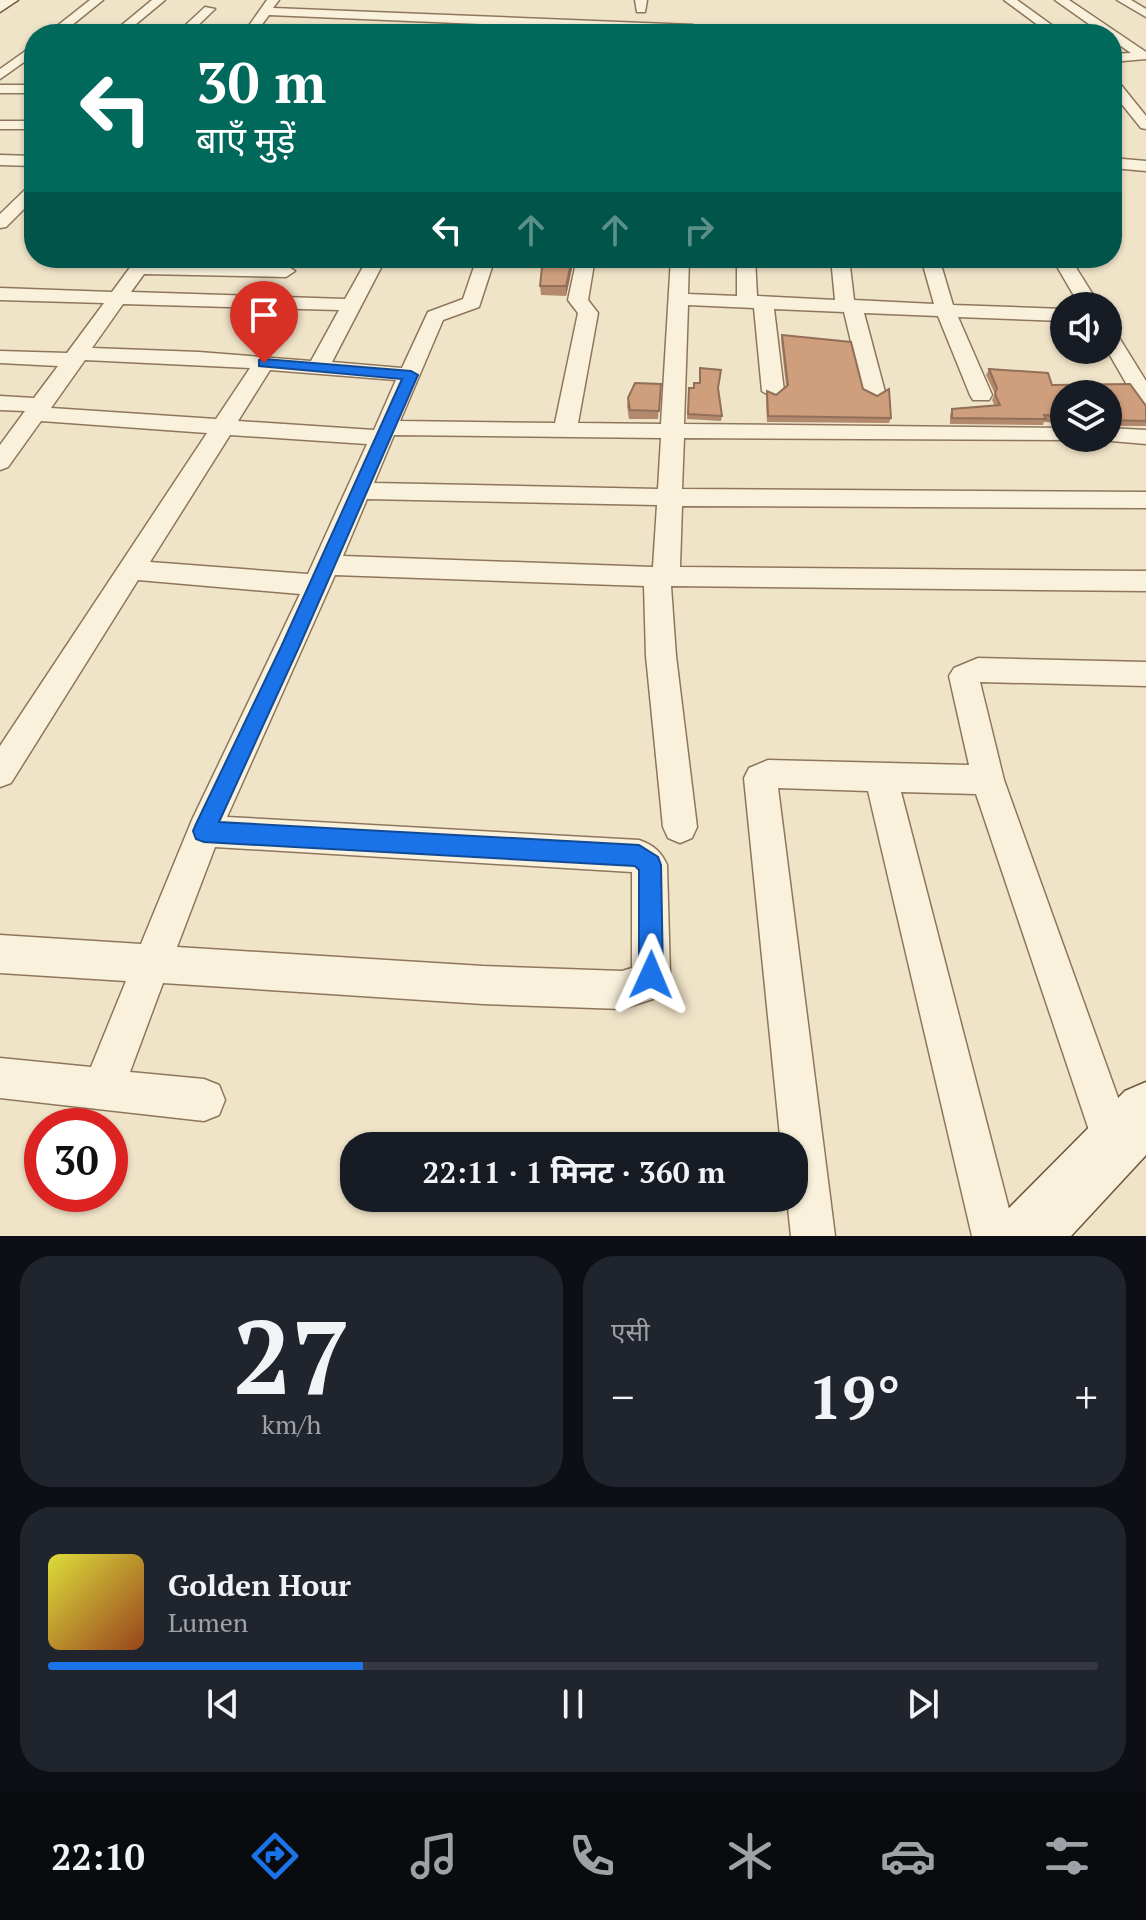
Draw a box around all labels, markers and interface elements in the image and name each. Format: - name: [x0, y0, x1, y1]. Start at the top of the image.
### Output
- text: 30 m: [196, 45, 326, 119]
- icon: left: [64, 56, 168, 160]
- text: बाएँ मुड़ें: [196, 116, 295, 163]
- icon: left: [425, 208, 469, 252]
- icon: ahead: [509, 208, 553, 252]
- icon: ahead: [593, 208, 637, 252]
- icon: right: [677, 208, 721, 252]
- pin: [230, 281, 298, 363]
- map controls: [1050, 292, 1122, 452]
- button: sound: [1050, 292, 1122, 364]
- icon: arrive: [242, 293, 286, 337]
- button: layers: [1050, 380, 1122, 452]
- position arrow: [609, 933, 693, 1017]
- speed limit sign: 30: [24, 1108, 128, 1212]
- text: 22:11 · 1 मिनट · 360 m: [423, 1152, 725, 1192]
- text: 27: [233, 1286, 350, 1424]
- text: एसी: [611, 1314, 650, 1348]
- text: 19°: [808, 1357, 901, 1436]
- text: −: [611, 1367, 634, 1426]
- text: +: [1075, 1367, 1098, 1426]
- text: km/h: [261, 1407, 322, 1441]
- text: Golden Hour: [168, 1565, 351, 1605]
- text: Lumen: [168, 1605, 248, 1639]
- icon: previous: [201, 1682, 245, 1726]
- icon: pause: [551, 1682, 595, 1726]
- icon: next: [901, 1682, 945, 1726]
- icon: directions: [247, 1828, 303, 1884]
- icon: music: [406, 1828, 462, 1884]
- icon: phone: [564, 1828, 620, 1884]
- icon: climate: [722, 1828, 778, 1884]
- icon: car: [880, 1828, 936, 1884]
- icon: filters: [1039, 1828, 1095, 1884]
- text: 22:10: [51, 1833, 145, 1880]

